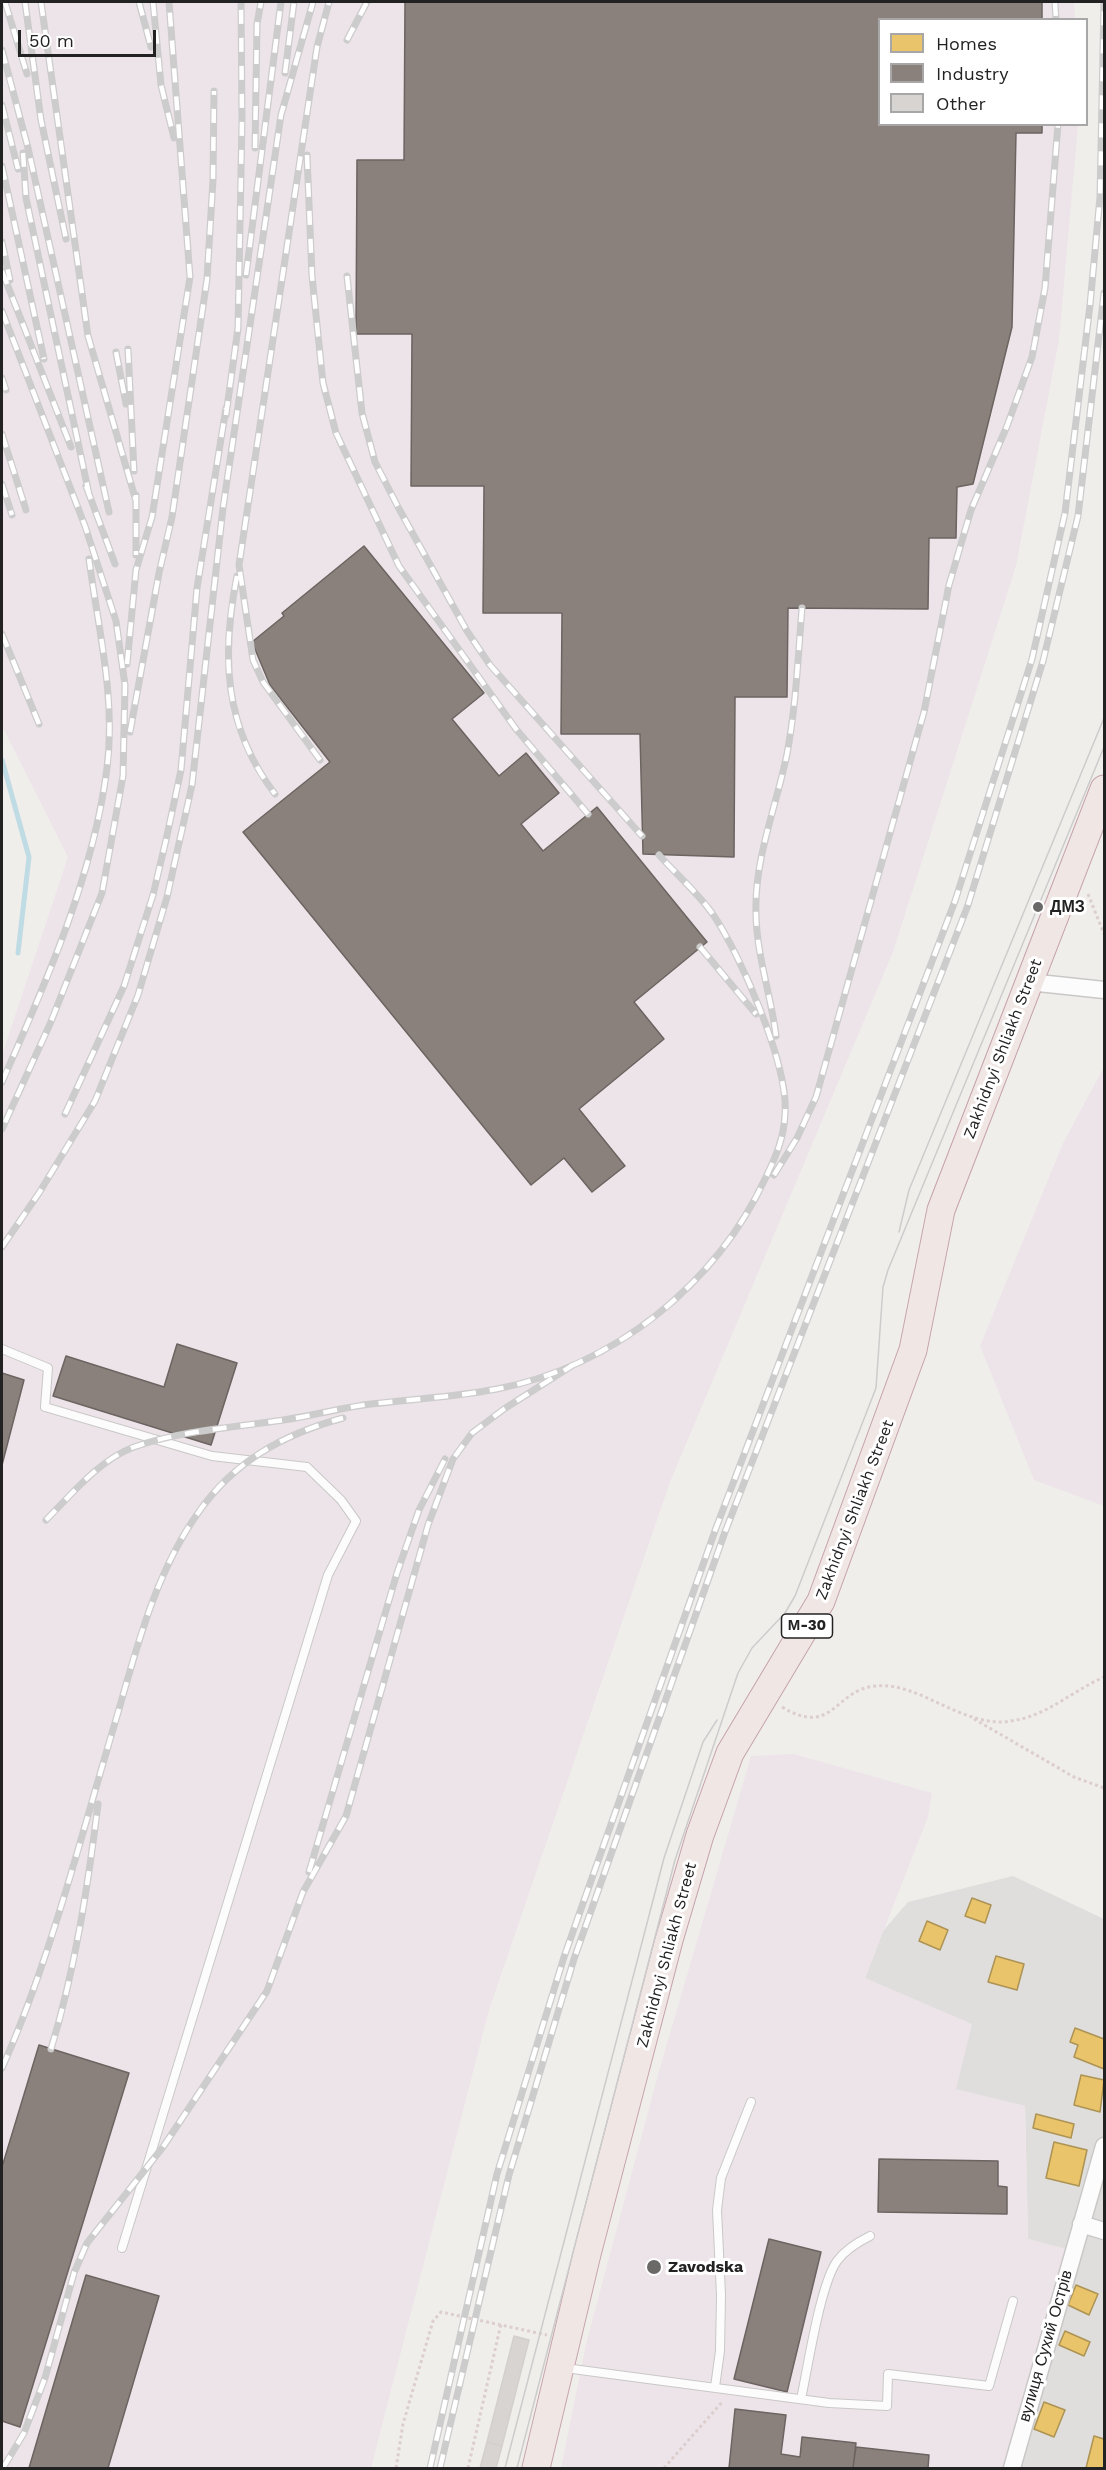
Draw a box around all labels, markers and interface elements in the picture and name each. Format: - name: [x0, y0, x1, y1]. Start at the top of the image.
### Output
- scale bar: [21, 18, 159, 56]
- legend: [878, 18, 1088, 126]
- text: 50 m: [29, 30, 74, 51]
- text: Homes: [936, 33, 997, 54]
- text: Industry: [936, 63, 1008, 84]
- text: Other: [936, 93, 986, 114]
- place label: ДМЗ: [1050, 897, 1085, 917]
- marker: ДМЗ: [1031, 900, 1045, 914]
- street label: Zakhidnyi Shliakh Street: [960, 956, 1046, 1142]
- street label: Zakhidnyi Shliakh Street: [812, 1417, 898, 1603]
- road number: М-30: [782, 1614, 832, 1638]
- street label: Zakhidnyi Shliakh Street: [633, 1860, 701, 2050]
- place label: Zavodska: [668, 2257, 743, 2277]
- marker: Zavodska: [645, 2258, 663, 2276]
- street label: вулиця Сухий Острів: [1015, 2268, 1077, 2424]

